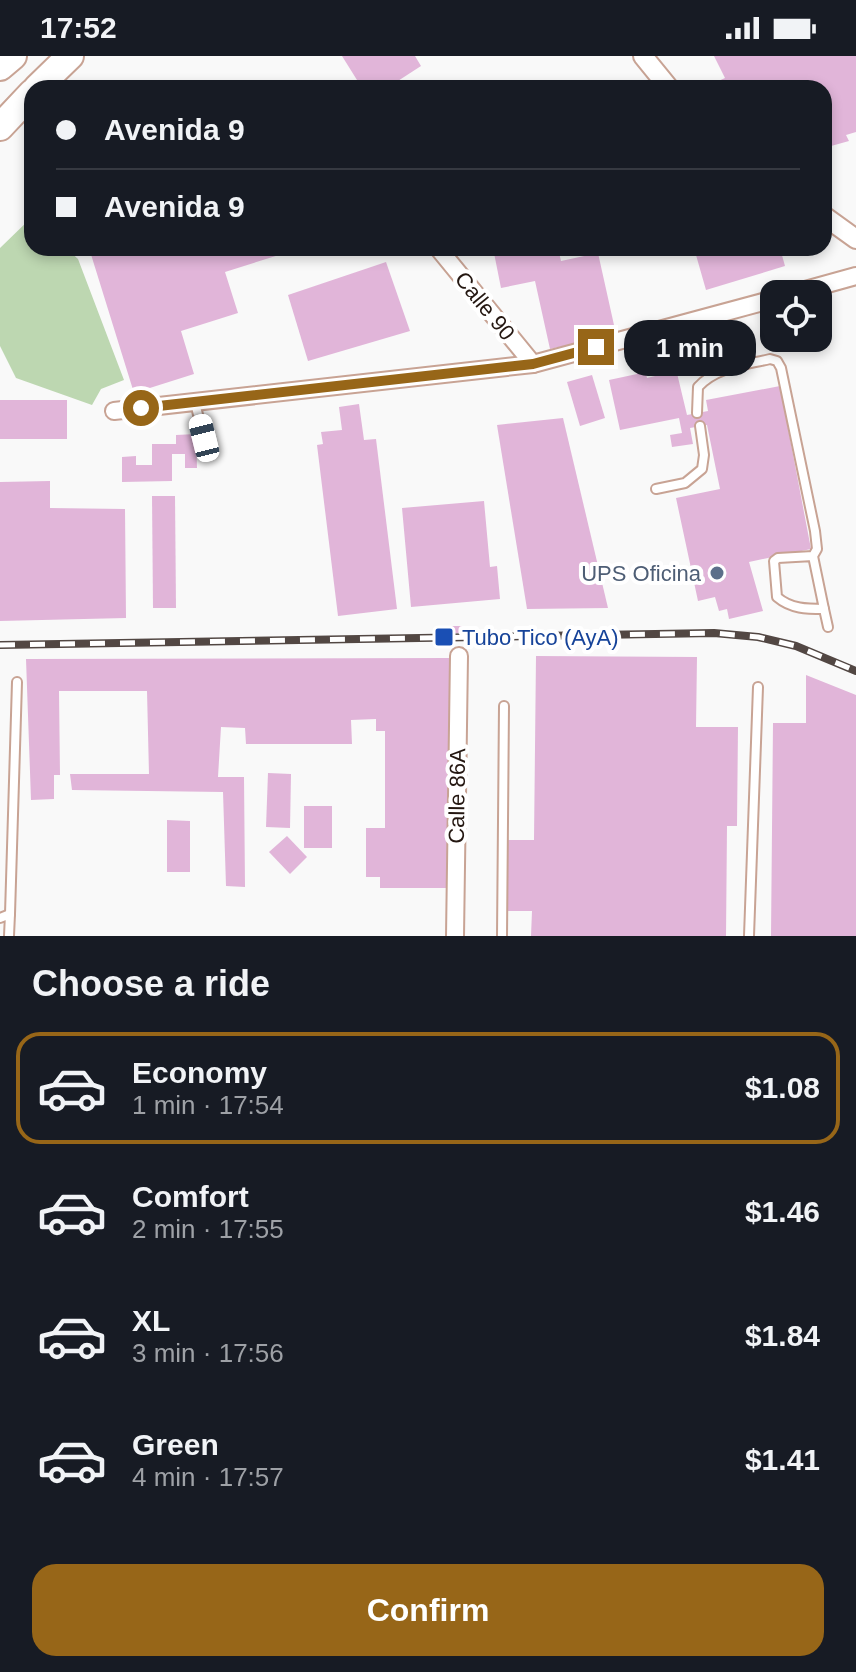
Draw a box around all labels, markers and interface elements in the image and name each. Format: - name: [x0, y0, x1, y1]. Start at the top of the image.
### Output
- text: 17:52: [40, 11, 117, 44]
- text: Avenida 9: [104, 113, 245, 146]
- text: Avenida 9: [104, 190, 245, 223]
- street label: Calle 90: [450, 267, 520, 345]
- map controls: [760, 280, 832, 352]
- button: locate: [760, 280, 832, 352]
- callout: 1 min: [624, 319, 756, 375]
- route end: [578, 329, 614, 365]
- text: 1 min: [656, 333, 724, 363]
- route start: [123, 390, 159, 426]
- car: [187, 412, 221, 464]
- place label: UPS Oficina: [581, 561, 702, 586]
- marker: UPS Oficina: [708, 564, 726, 582]
- place label: Tubo Tico (AyA): [462, 625, 619, 650]
- marker: Tubo Tico (AyA): [433, 626, 455, 648]
- street label: Calle 86A: [444, 748, 470, 844]
- text: Choose a ride: [32, 963, 270, 1004]
- icon: car: [36, 1052, 108, 1124]
- text: Economy: [132, 1056, 267, 1089]
- text: $1.08: [745, 1071, 820, 1104]
- text: 1 min · 17:54: [132, 1090, 284, 1120]
- icon: car: [36, 1176, 108, 1248]
- text: Comfort: [132, 1180, 249, 1213]
- text: $1.46: [745, 1195, 820, 1228]
- text: 2 min · 17:55: [132, 1214, 284, 1244]
- icon: car: [36, 1300, 108, 1372]
- text: XL: [132, 1304, 170, 1337]
- text: $1.84: [745, 1319, 820, 1352]
- text: 3 min · 17:56: [132, 1338, 284, 1368]
- icon: car: [36, 1424, 108, 1496]
- text: Green: [132, 1428, 219, 1461]
- text: $1.41: [745, 1443, 820, 1476]
- text: 4 min · 17:57: [132, 1462, 284, 1492]
- button: Confirm: [32, 1564, 824, 1656]

